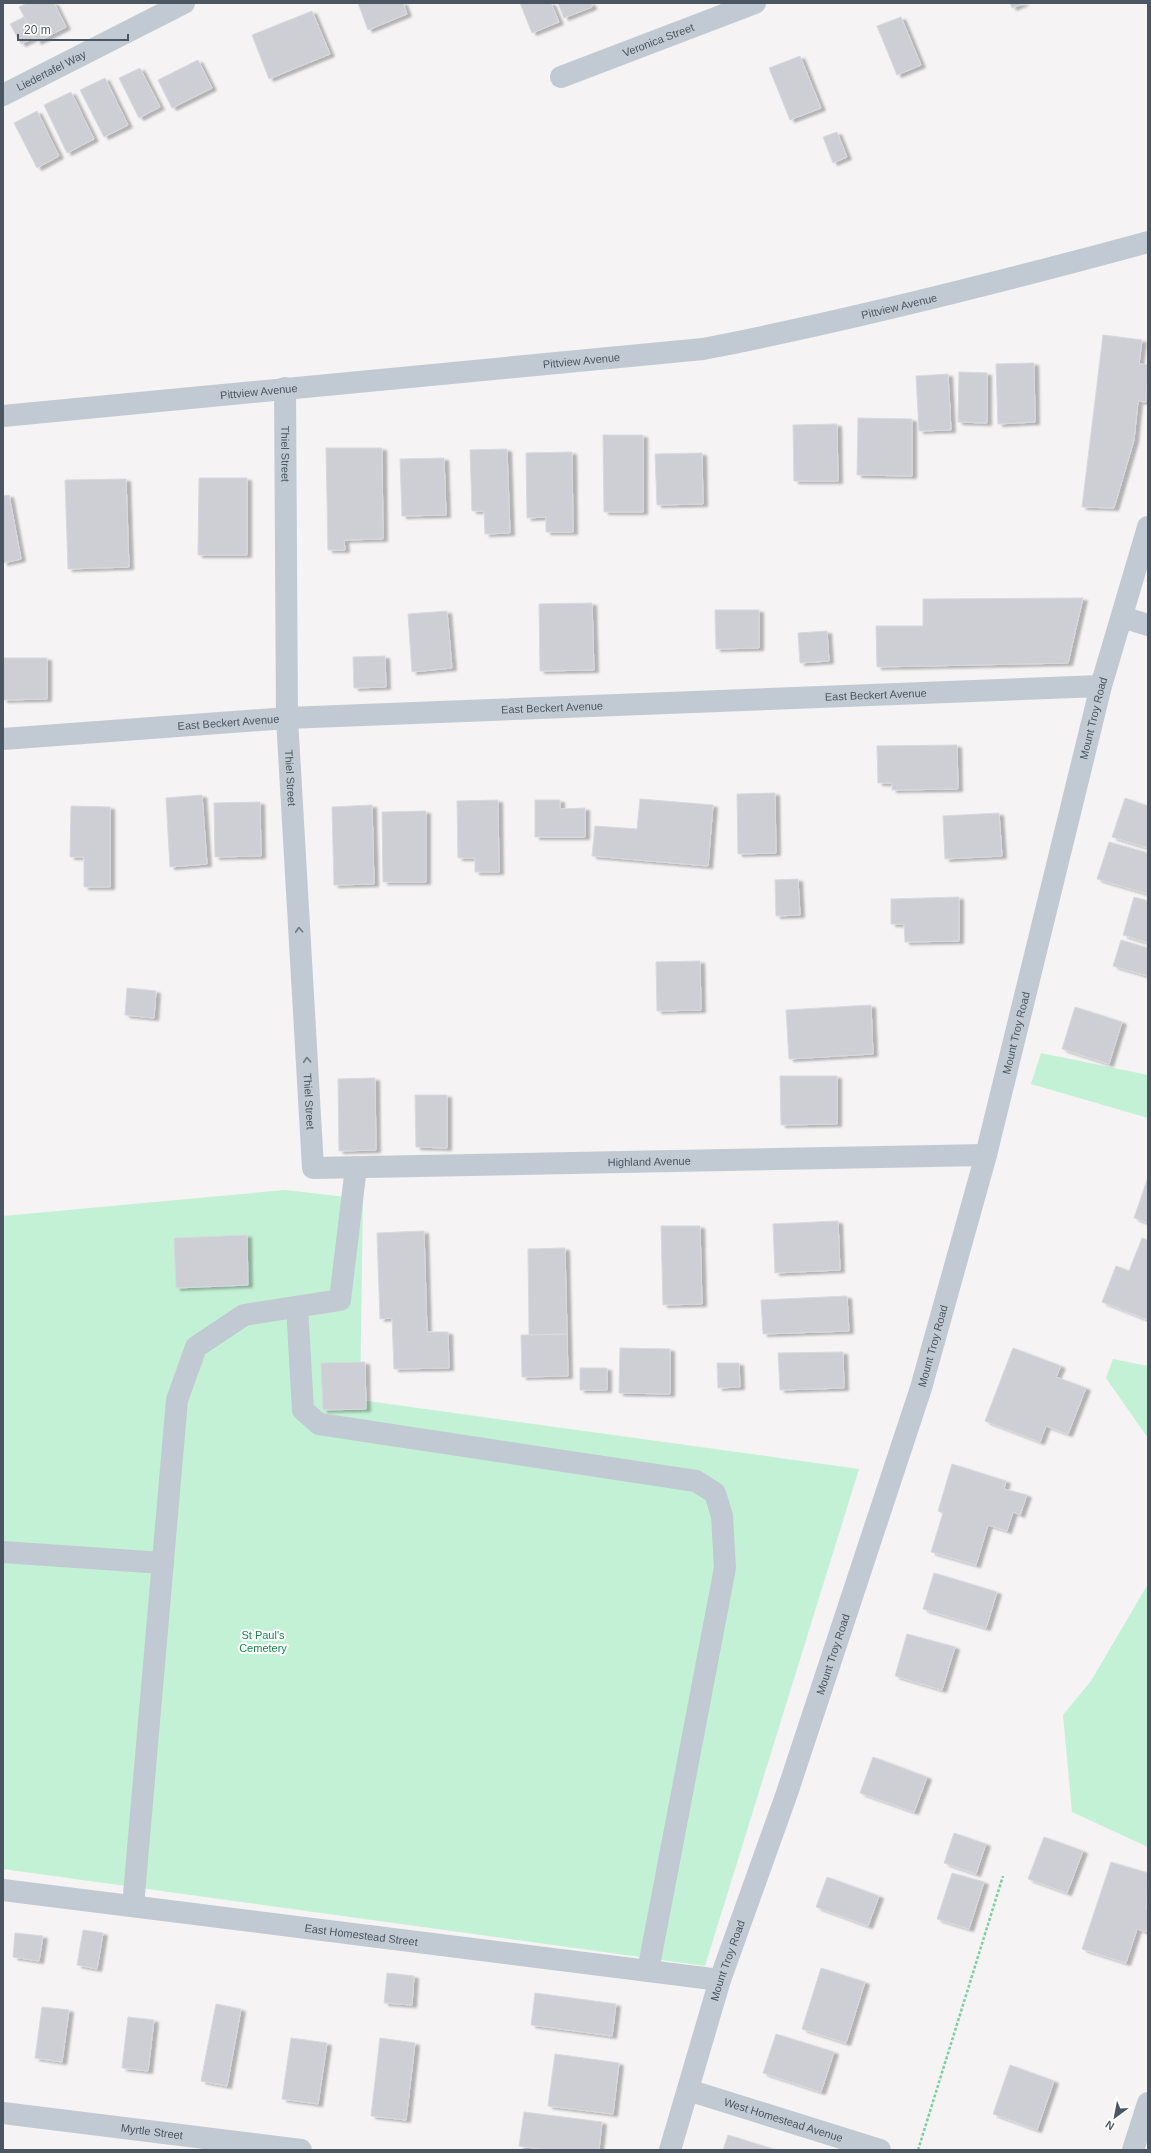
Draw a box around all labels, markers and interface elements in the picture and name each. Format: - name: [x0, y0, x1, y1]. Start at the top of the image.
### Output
- scale bar: [18, 16, 128, 42]
- street label: Veronica Street: [621, 21, 695, 59]
- text: 20 m: [24, 23, 51, 37]
- street label: Liedertafel Way: [14, 48, 88, 93]
- street label: Pittview Avenue: [860, 291, 938, 321]
- street label: Pittview Avenue: [542, 351, 621, 370]
- street label: Pittview Avenue: [220, 382, 298, 401]
- street label: Thiel Street: [279, 426, 292, 482]
- street label: Mount Troy Road: [1077, 676, 1109, 761]
- street label: East Beckert Avenue: [825, 687, 927, 703]
- street label: East Beckert Avenue: [501, 700, 603, 716]
- street label: East Beckert Avenue: [177, 713, 280, 732]
- street label: Thiel Street: [283, 749, 298, 806]
- one-way arrow: [295, 927, 304, 933]
- street label: Mount Troy Road: [1000, 990, 1032, 1075]
- one-way arrow: [302, 1057, 311, 1063]
- street label: Thiel Street: [302, 1073, 317, 1130]
- street label: Highland Avenue: [608, 1155, 691, 1168]
- street label: Mount Troy Road: [916, 1304, 950, 1388]
- street label: Mount Troy Road: [814, 1612, 852, 1696]
- park label: St Paul's Cemetery: [239, 1629, 287, 1654]
- street label: Mount Troy Road: [708, 1919, 747, 2002]
- street label: East Homestead Street: [304, 1922, 418, 1948]
- street label: West Homestead Avenue: [723, 2096, 844, 2144]
- north arrow: [1095, 2097, 1135, 2137]
- text: N: [1103, 2118, 1116, 2133]
- street label: Myrtle Street: [120, 2122, 184, 2141]

